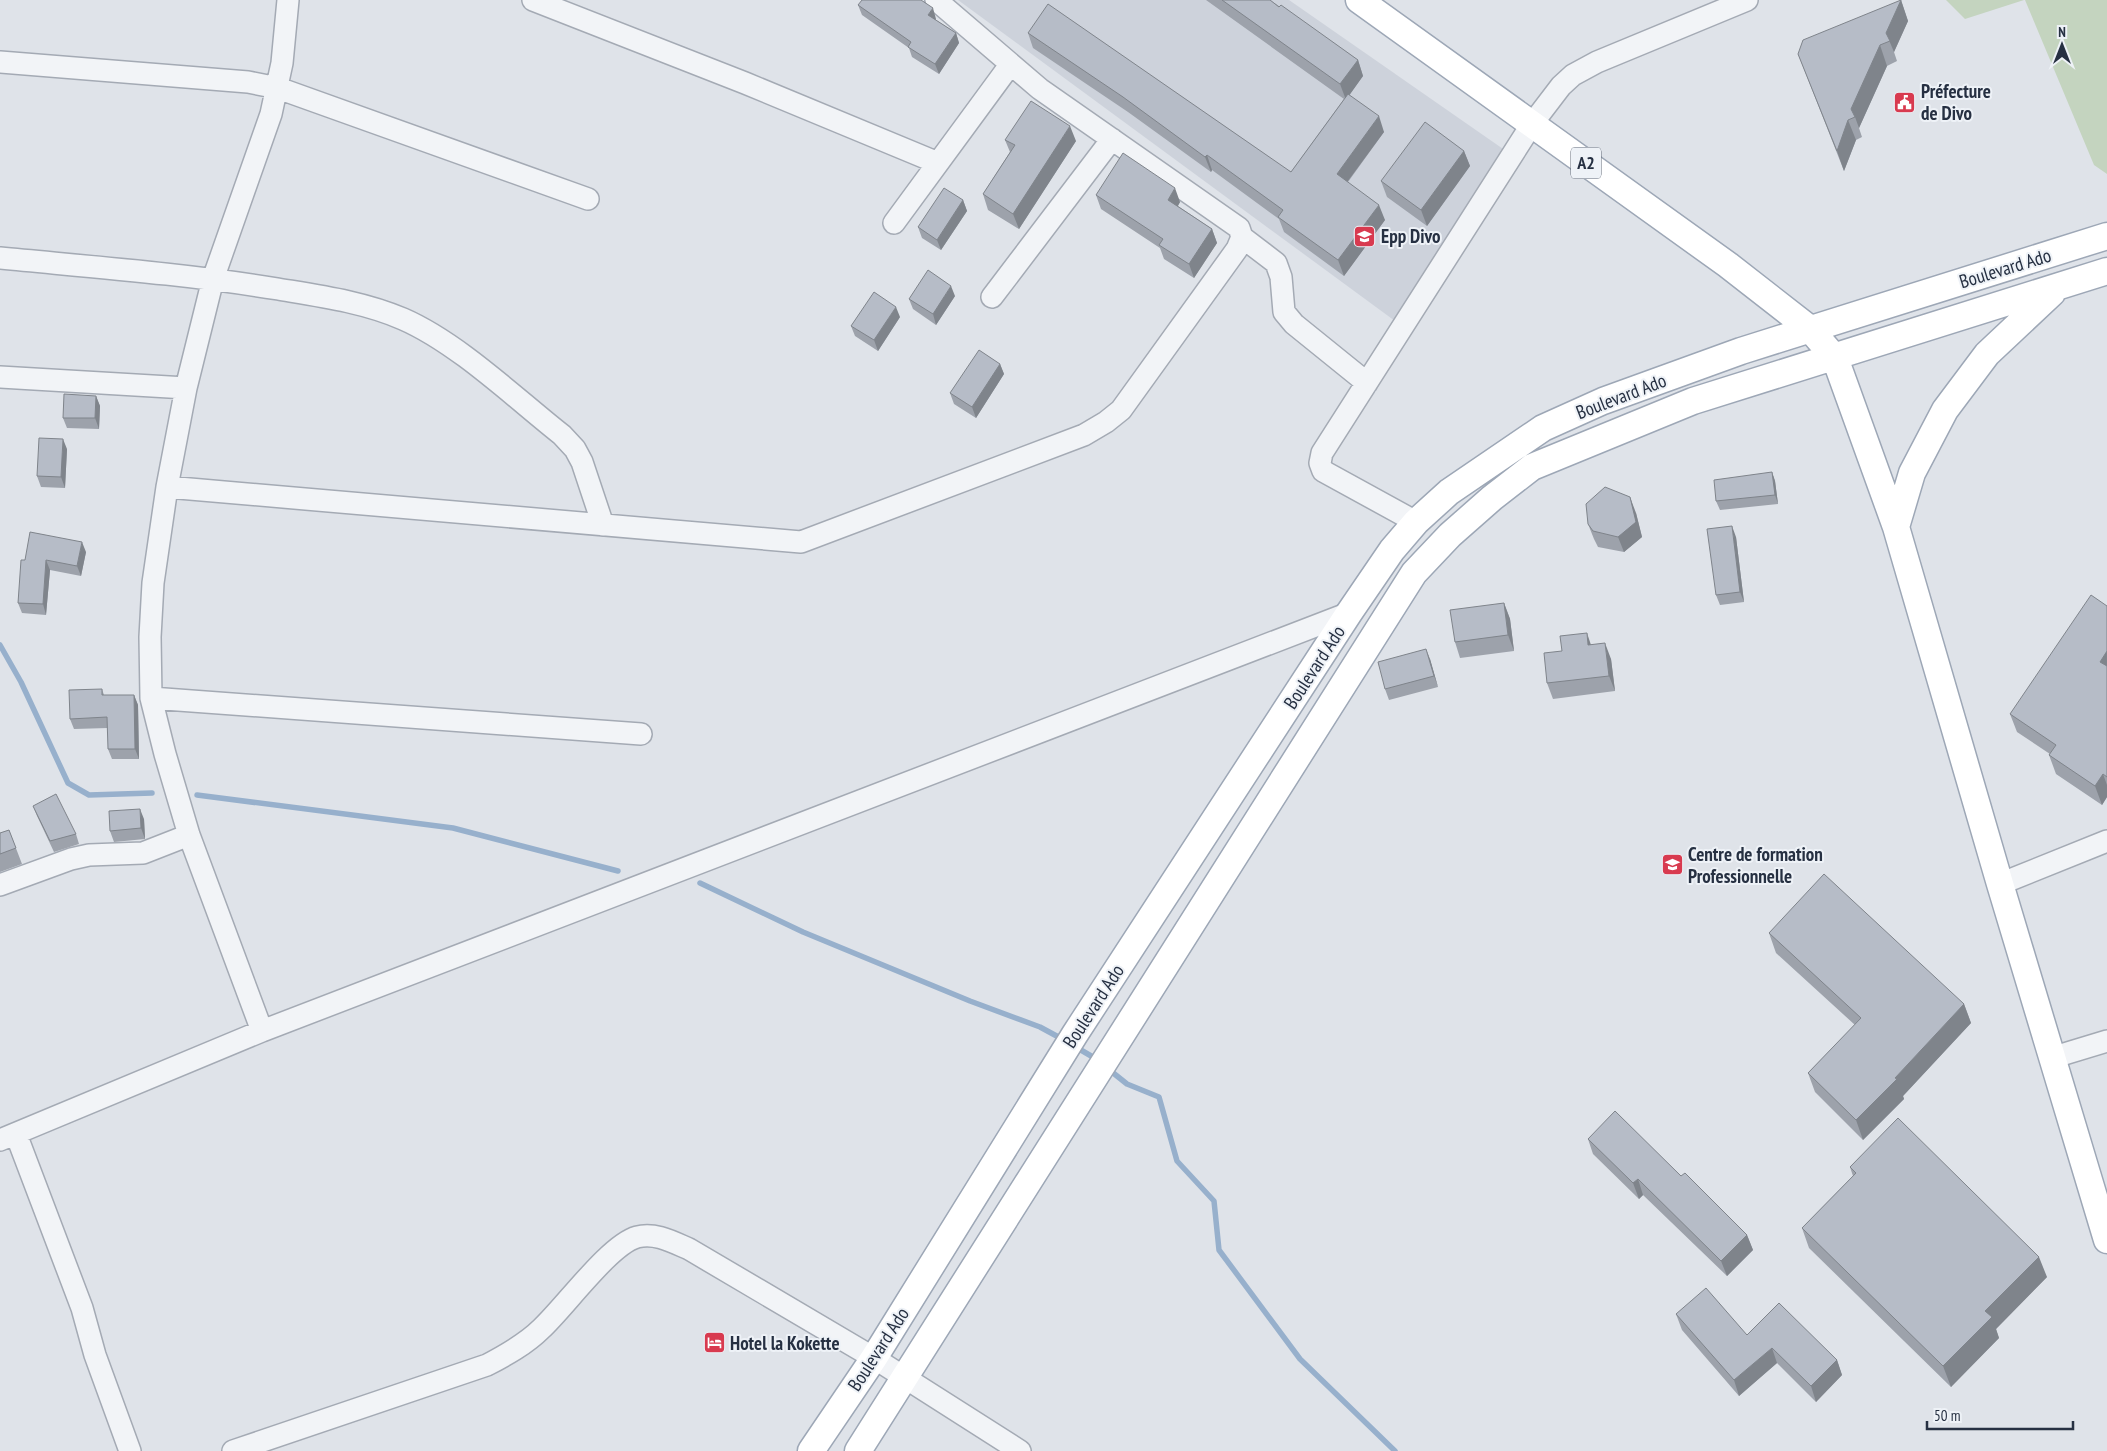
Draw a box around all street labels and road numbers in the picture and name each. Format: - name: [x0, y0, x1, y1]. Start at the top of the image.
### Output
- road number: A2: [1571, 148, 1601, 178]
- street label: Boulevard Ado: [1956, 243, 2054, 293]
- street label: Boulevard Ado: [1572, 368, 1670, 424]
- street label: Boulevard Ado: [1278, 621, 1350, 713]
- street label: Boulevard Ado: [1057, 960, 1129, 1052]
- street label: Boulevard Ado: [842, 1303, 914, 1395]

